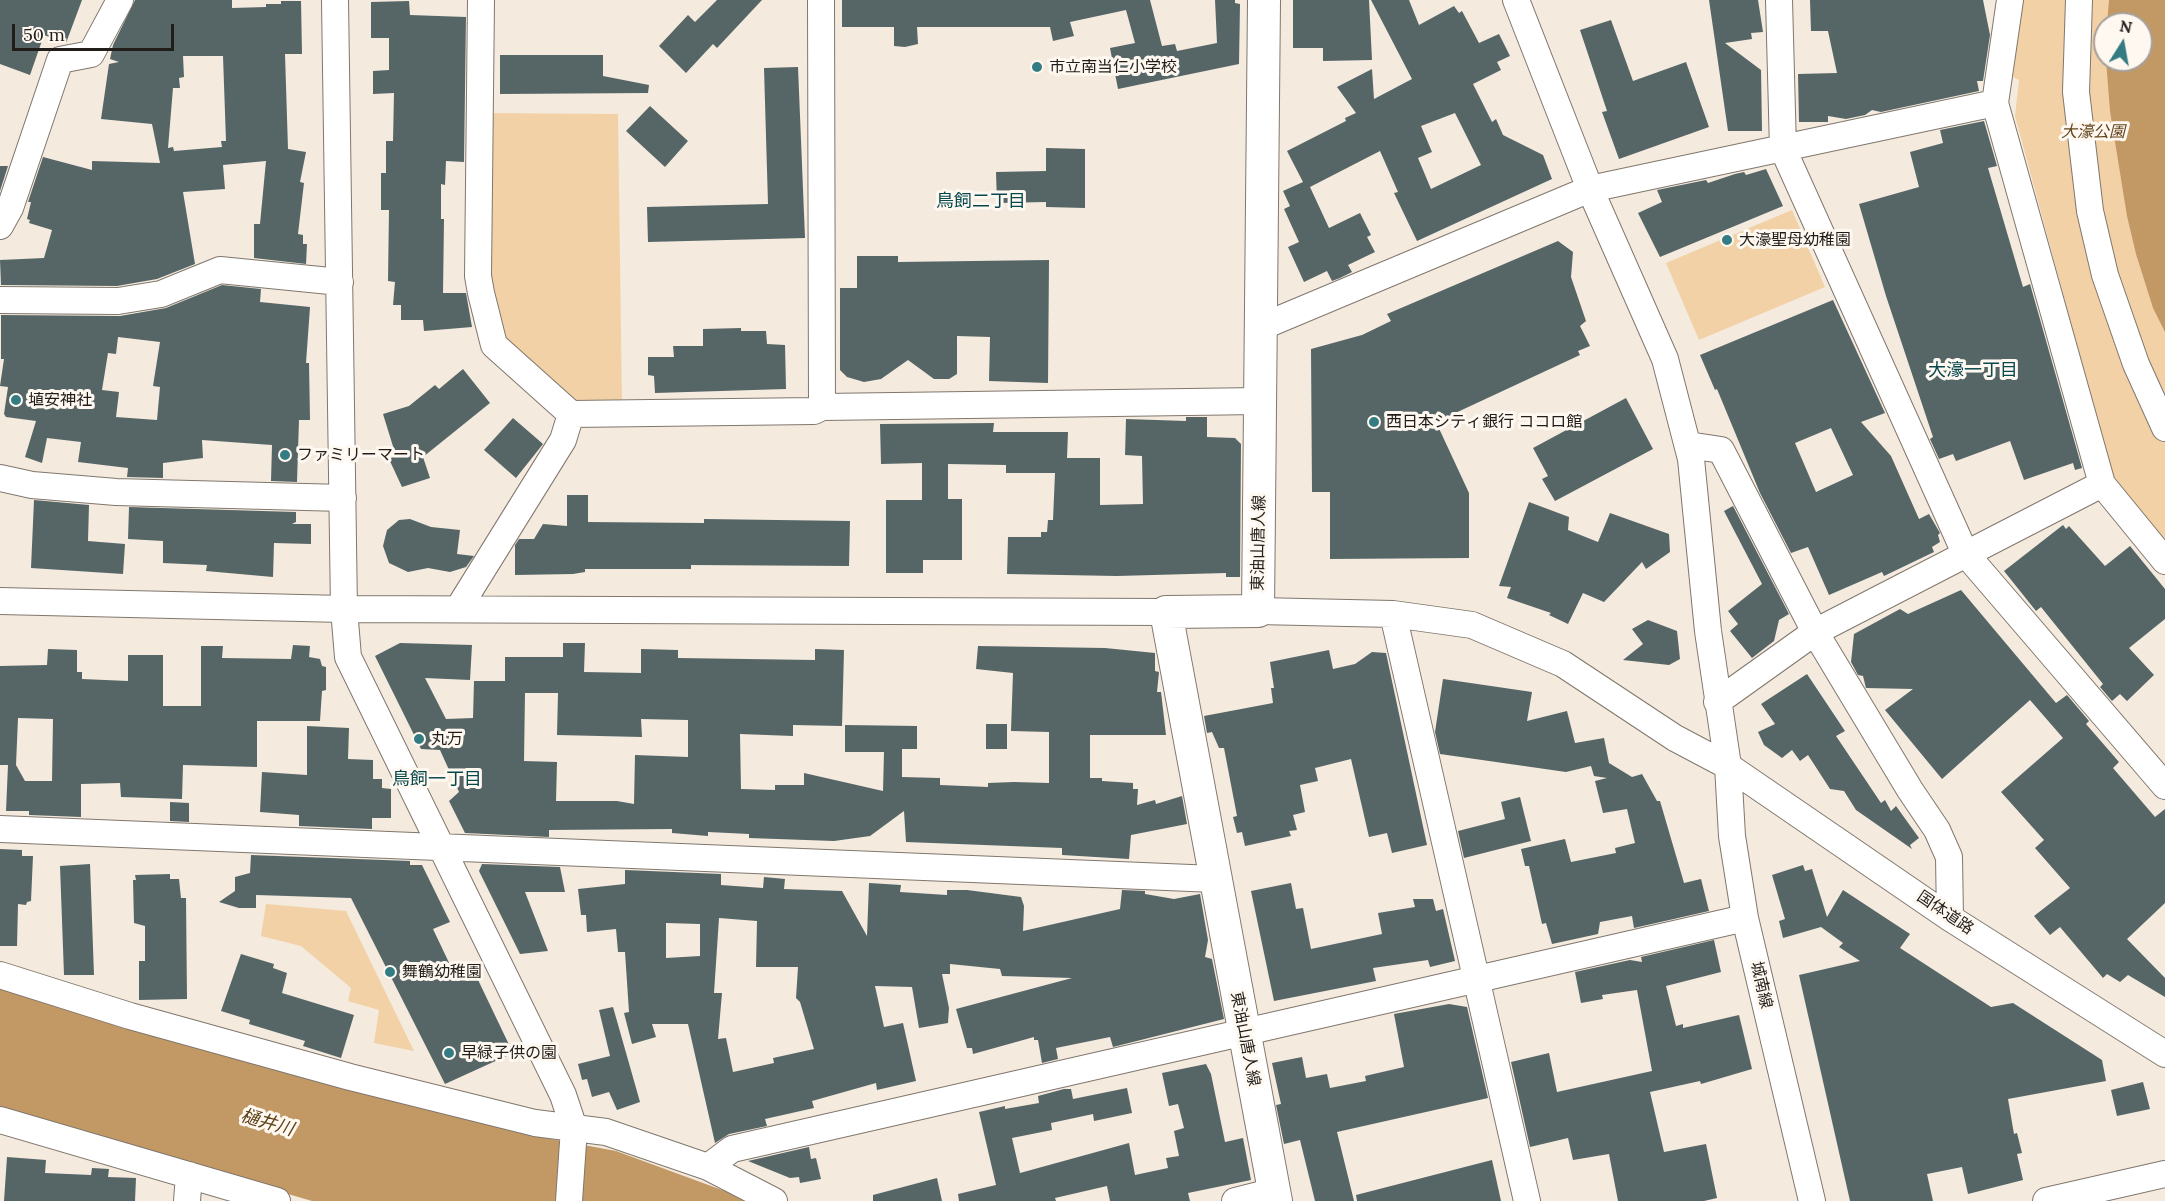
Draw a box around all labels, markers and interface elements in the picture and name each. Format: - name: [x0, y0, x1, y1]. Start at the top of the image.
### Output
- scale bar: [15, 12, 177, 50]
- north arrow: [2093, 12, 2153, 72]
- text: N: [2118, 15, 2134, 37]
- text: 50 m: [23, 23, 65, 46]
- place label: 市立南当仁小学校: [1049, 57, 1177, 77]
- marker: 市立南当仁小学校: [1030, 60, 1044, 74]
- park label: 大濠公園: [2061, 122, 2125, 142]
- district label: 鳥飼二丁目: [936, 191, 1026, 213]
- place label: 大濠聖母幼稚園: [1739, 230, 1851, 250]
- marker: 大濠聖母幼稚園: [1720, 233, 1734, 247]
- district label: 大濠一丁目: [1928, 360, 2018, 382]
- place label: 埴安神社: [28, 390, 92, 410]
- marker: 埴安神社: [9, 393, 23, 407]
- place label: 西日本シティ銀行 ココロ館: [1386, 412, 1582, 432]
- marker: 西日本シティ銀行 ココロ館: [1367, 415, 1381, 429]
- place label: ファミリーマート: [297, 445, 425, 465]
- marker: ファミリーマート: [278, 448, 292, 462]
- street label: 東油山唐人線: [1249, 495, 1269, 591]
- place label: 丸万: [431, 729, 463, 749]
- marker: 丸万: [412, 732, 426, 746]
- district label: 鳥飼一丁目: [392, 769, 482, 791]
- street label: 国体道路: [1913, 887, 1977, 939]
- street label: 城南線: [1746, 959, 1776, 1011]
- place label: 舞鶴幼稚園: [402, 962, 482, 982]
- marker: 舞鶴幼稚園: [383, 965, 397, 979]
- street label: 東油山唐人線: [1226, 990, 1264, 1088]
- place label: 早緑子供の園: [461, 1043, 557, 1063]
- marker: 早緑子供の園: [442, 1046, 456, 1060]
- water label: 樋井川: [238, 1105, 296, 1141]

